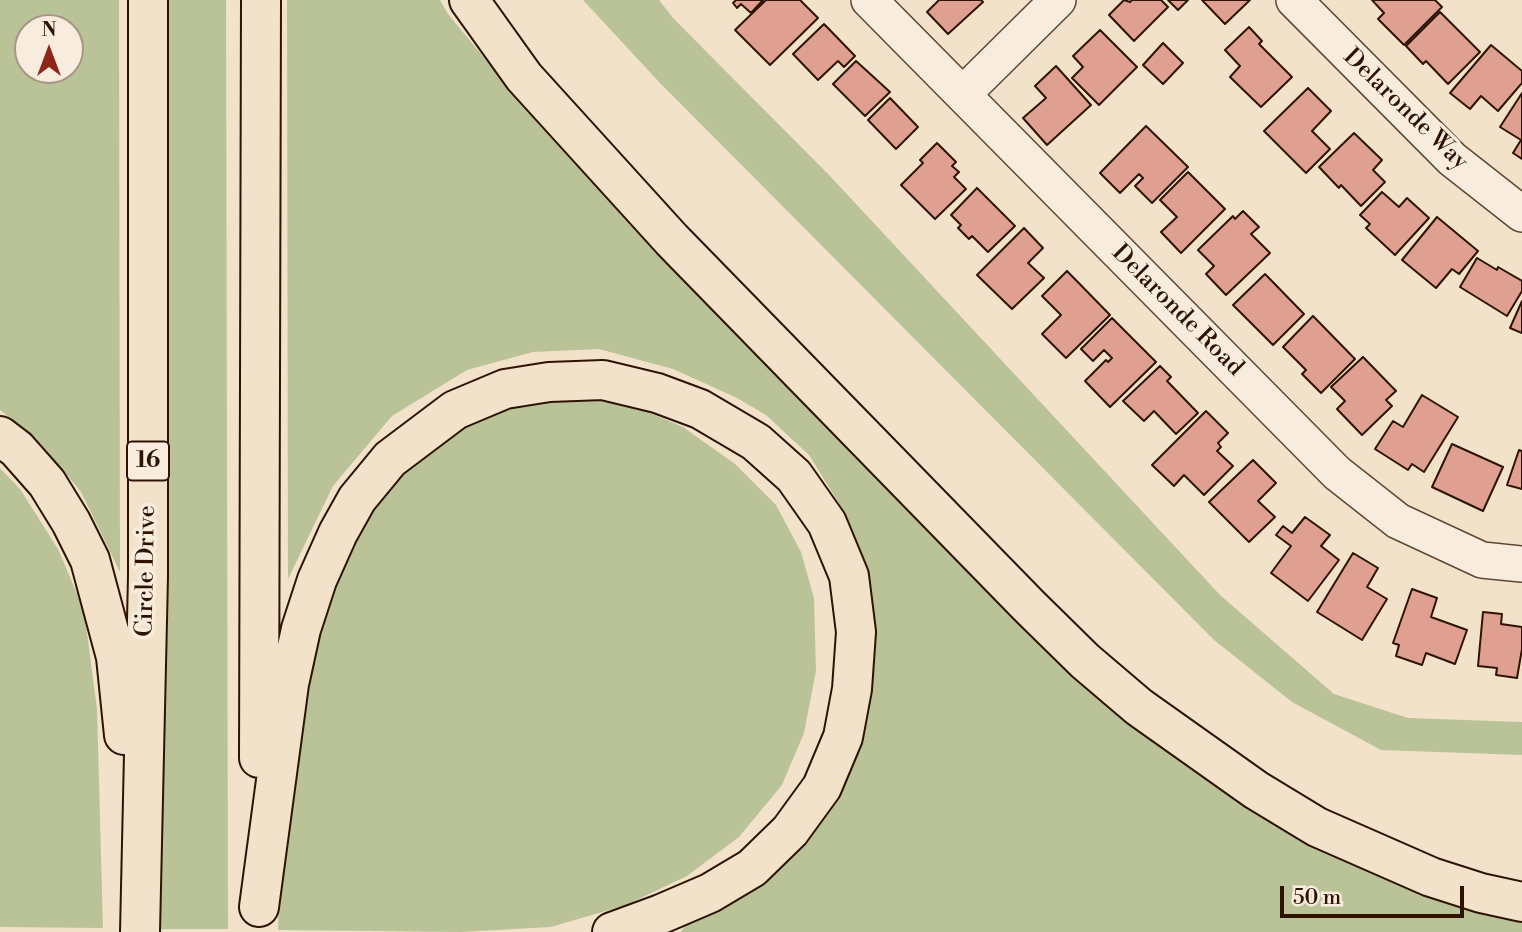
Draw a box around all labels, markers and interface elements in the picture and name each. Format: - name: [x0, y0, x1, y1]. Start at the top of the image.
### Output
- north arrow: [14, 14, 84, 84]
- text: N: [41, 18, 57, 42]
- street label: Delaronde Way: [1337, 43, 1473, 177]
- street label: Delaronde Road: [1105, 239, 1249, 383]
- road number: 16: [127, 442, 169, 481]
- street label: Circle Drive: [131, 505, 163, 637]
- scale bar: [1284, 872, 1468, 916]
- text: 50 m: [1293, 885, 1341, 911]

